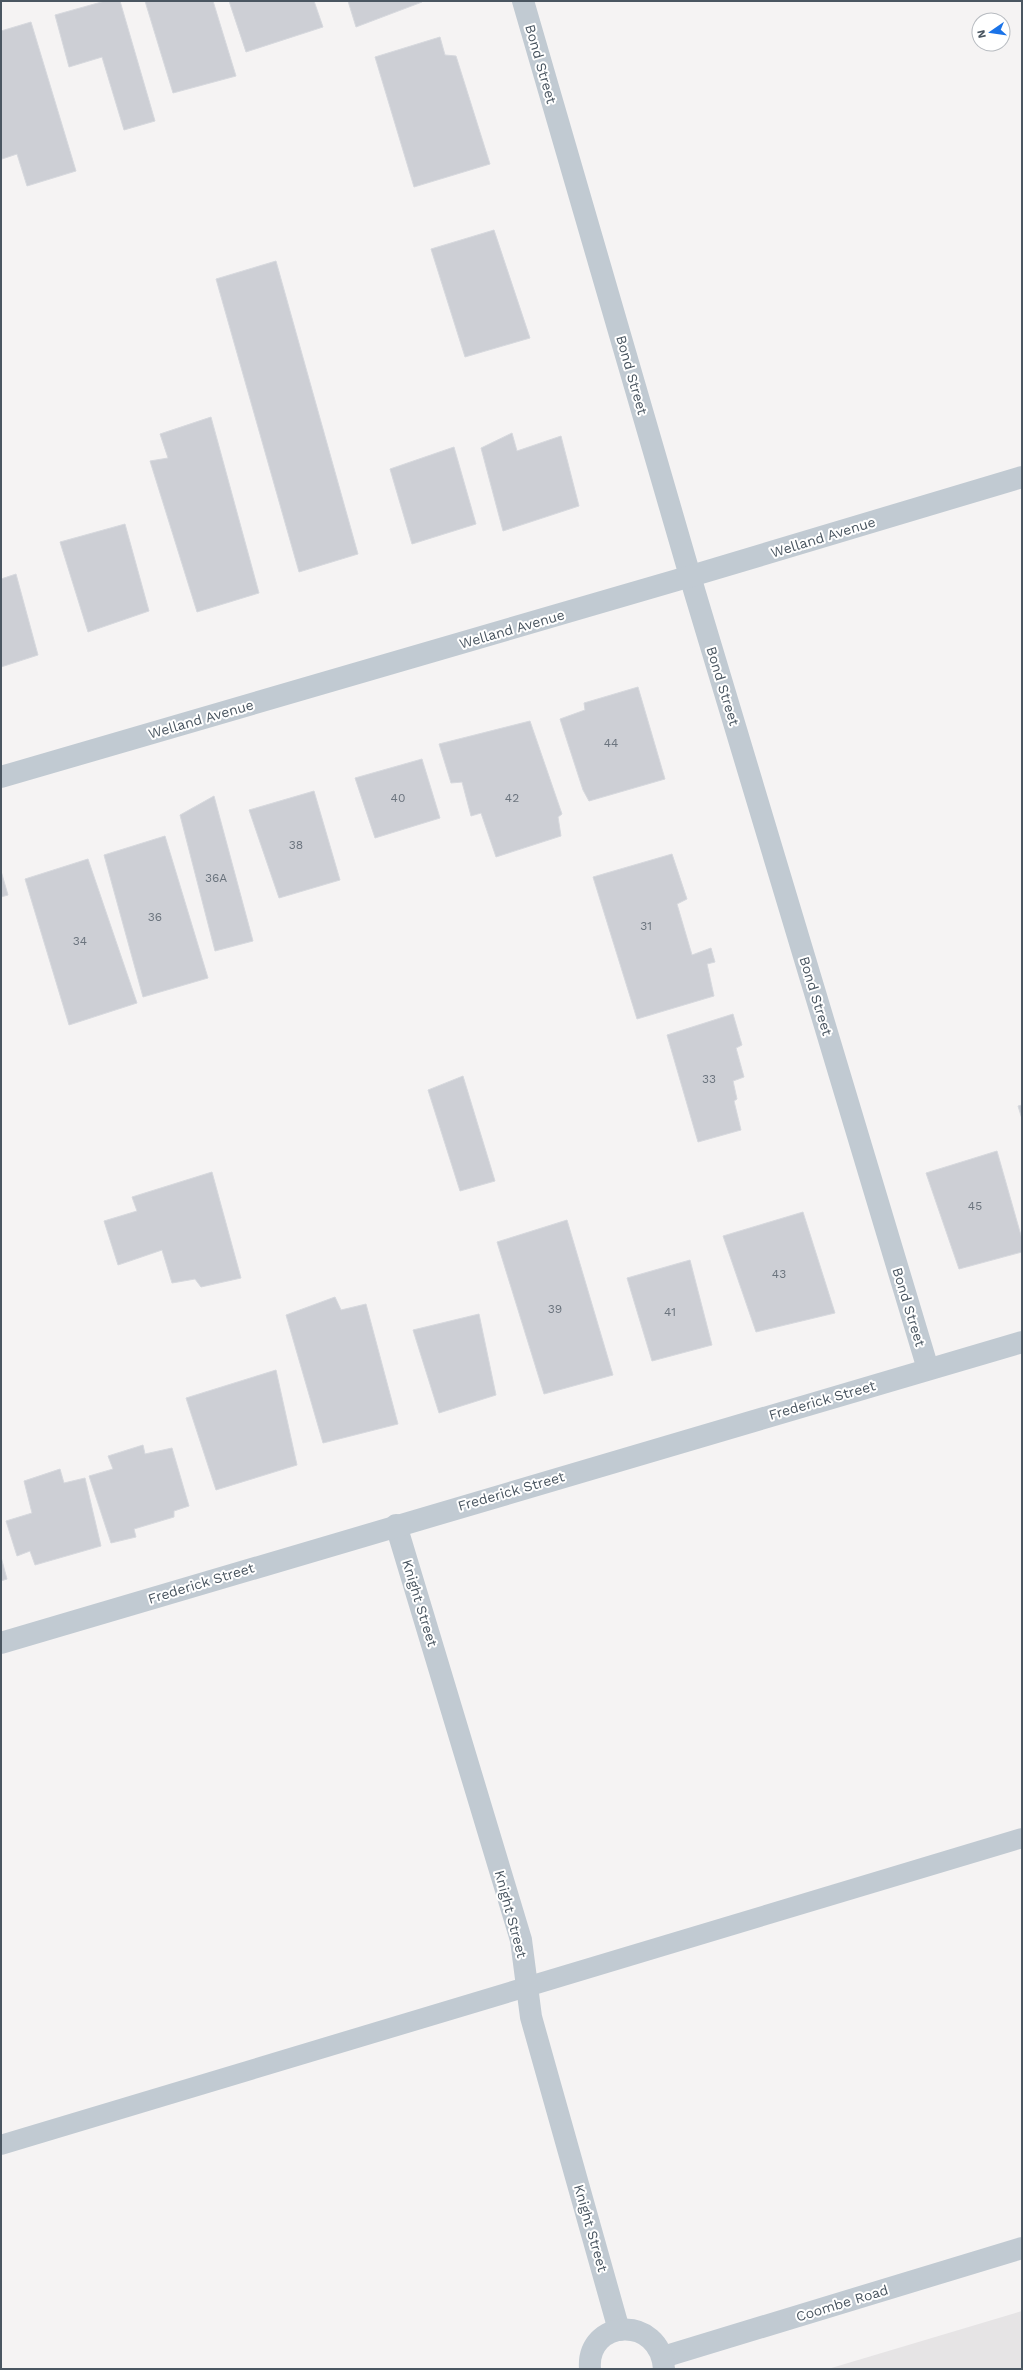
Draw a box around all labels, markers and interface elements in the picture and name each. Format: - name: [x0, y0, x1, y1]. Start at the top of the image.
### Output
- north arrow: [971, 12, 1011, 52]
- street label: Bond Street: [522, 22, 560, 106]
- text: N: [974, 29, 989, 40]
- street label: Bond Street: [613, 333, 651, 417]
- street label: Welland Avenue: [769, 513, 877, 561]
- street label: Welland Avenue: [458, 606, 566, 652]
- street label: Bond Street: [703, 644, 743, 728]
- street label: Welland Avenue: [147, 696, 255, 742]
- house number: 44: [604, 736, 618, 750]
- house number: 40: [391, 791, 405, 805]
- house number: 42: [505, 791, 519, 805]
- house number: 38: [289, 838, 303, 852]
- house number: 36A: [205, 871, 227, 885]
- house number: 36: [148, 910, 162, 924]
- house number: 31: [640, 919, 652, 933]
- house number: 34: [73, 934, 87, 948]
- street label: Bond Street: [796, 954, 836, 1038]
- house number: 33: [702, 1072, 716, 1086]
- house number: 45: [968, 1199, 982, 1213]
- street label: Bond Street: [889, 1265, 929, 1349]
- house number: 43: [772, 1267, 786, 1281]
- house number: 39: [548, 1302, 562, 1316]
- house number: 41: [664, 1305, 676, 1319]
- street label: Frederick Street: [767, 1377, 877, 1423]
- street label: Frederick Street: [456, 1468, 566, 1514]
- street label: Knight Street: [399, 1557, 441, 1649]
- street label: Frederick Street: [146, 1559, 256, 1607]
- street label: Knight Street: [492, 1868, 530, 1960]
- street label: Knight Street: [571, 2182, 611, 2274]
- street label: Coombe Road: [794, 2281, 890, 2325]

